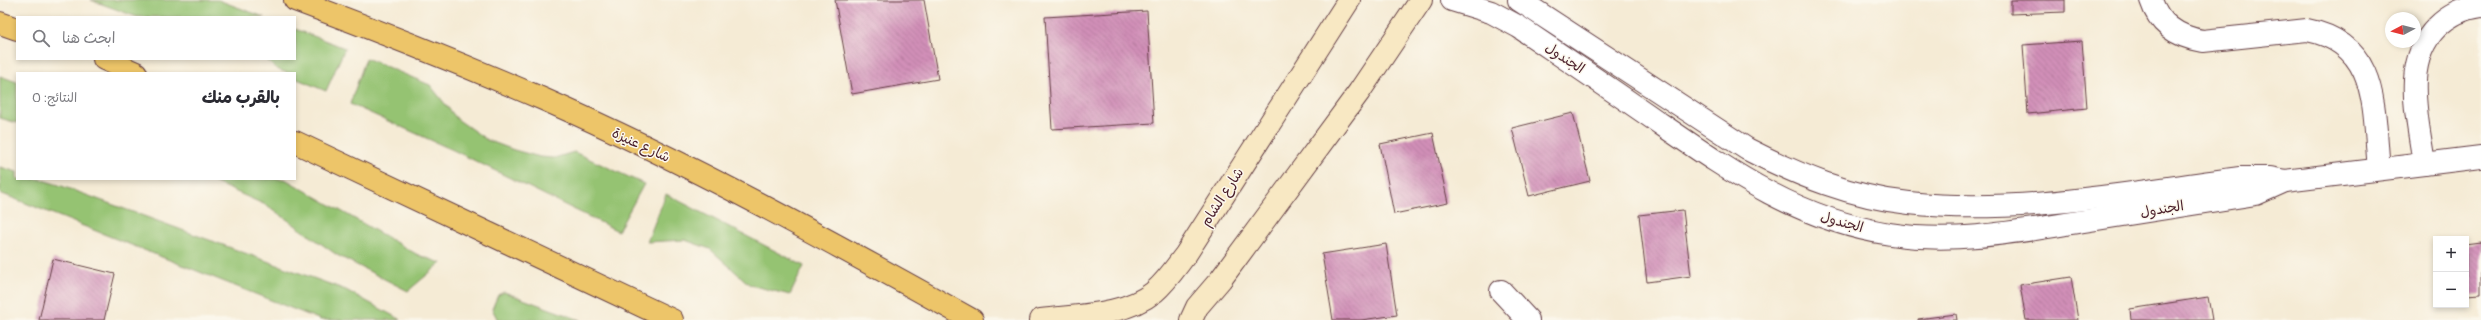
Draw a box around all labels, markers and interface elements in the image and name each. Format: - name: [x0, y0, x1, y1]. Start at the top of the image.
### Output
- north arrow: [2385, 12, 2421, 48]
- search box: [16, 16, 296, 60]
- icon: search: [30, 27, 52, 49]
- text: ابحث هنا: [62, 29, 115, 48]
- street label: الجندول: [1542, 39, 1588, 78]
- text: بالقرب منك: [202, 87, 280, 108]
- text: النتائج: 0: [32, 90, 77, 106]
- street label: شارع عنيزة: [609, 124, 673, 167]
- street label: شارع الشام: [1197, 165, 1249, 230]
- street label: الجندول: [2139, 197, 2185, 222]
- street label: الجندول: [1818, 208, 1865, 237]
- map controls: [2433, 236, 2469, 308]
- button: +: [2433, 236, 2469, 272]
- button: −: [2433, 272, 2469, 308]

